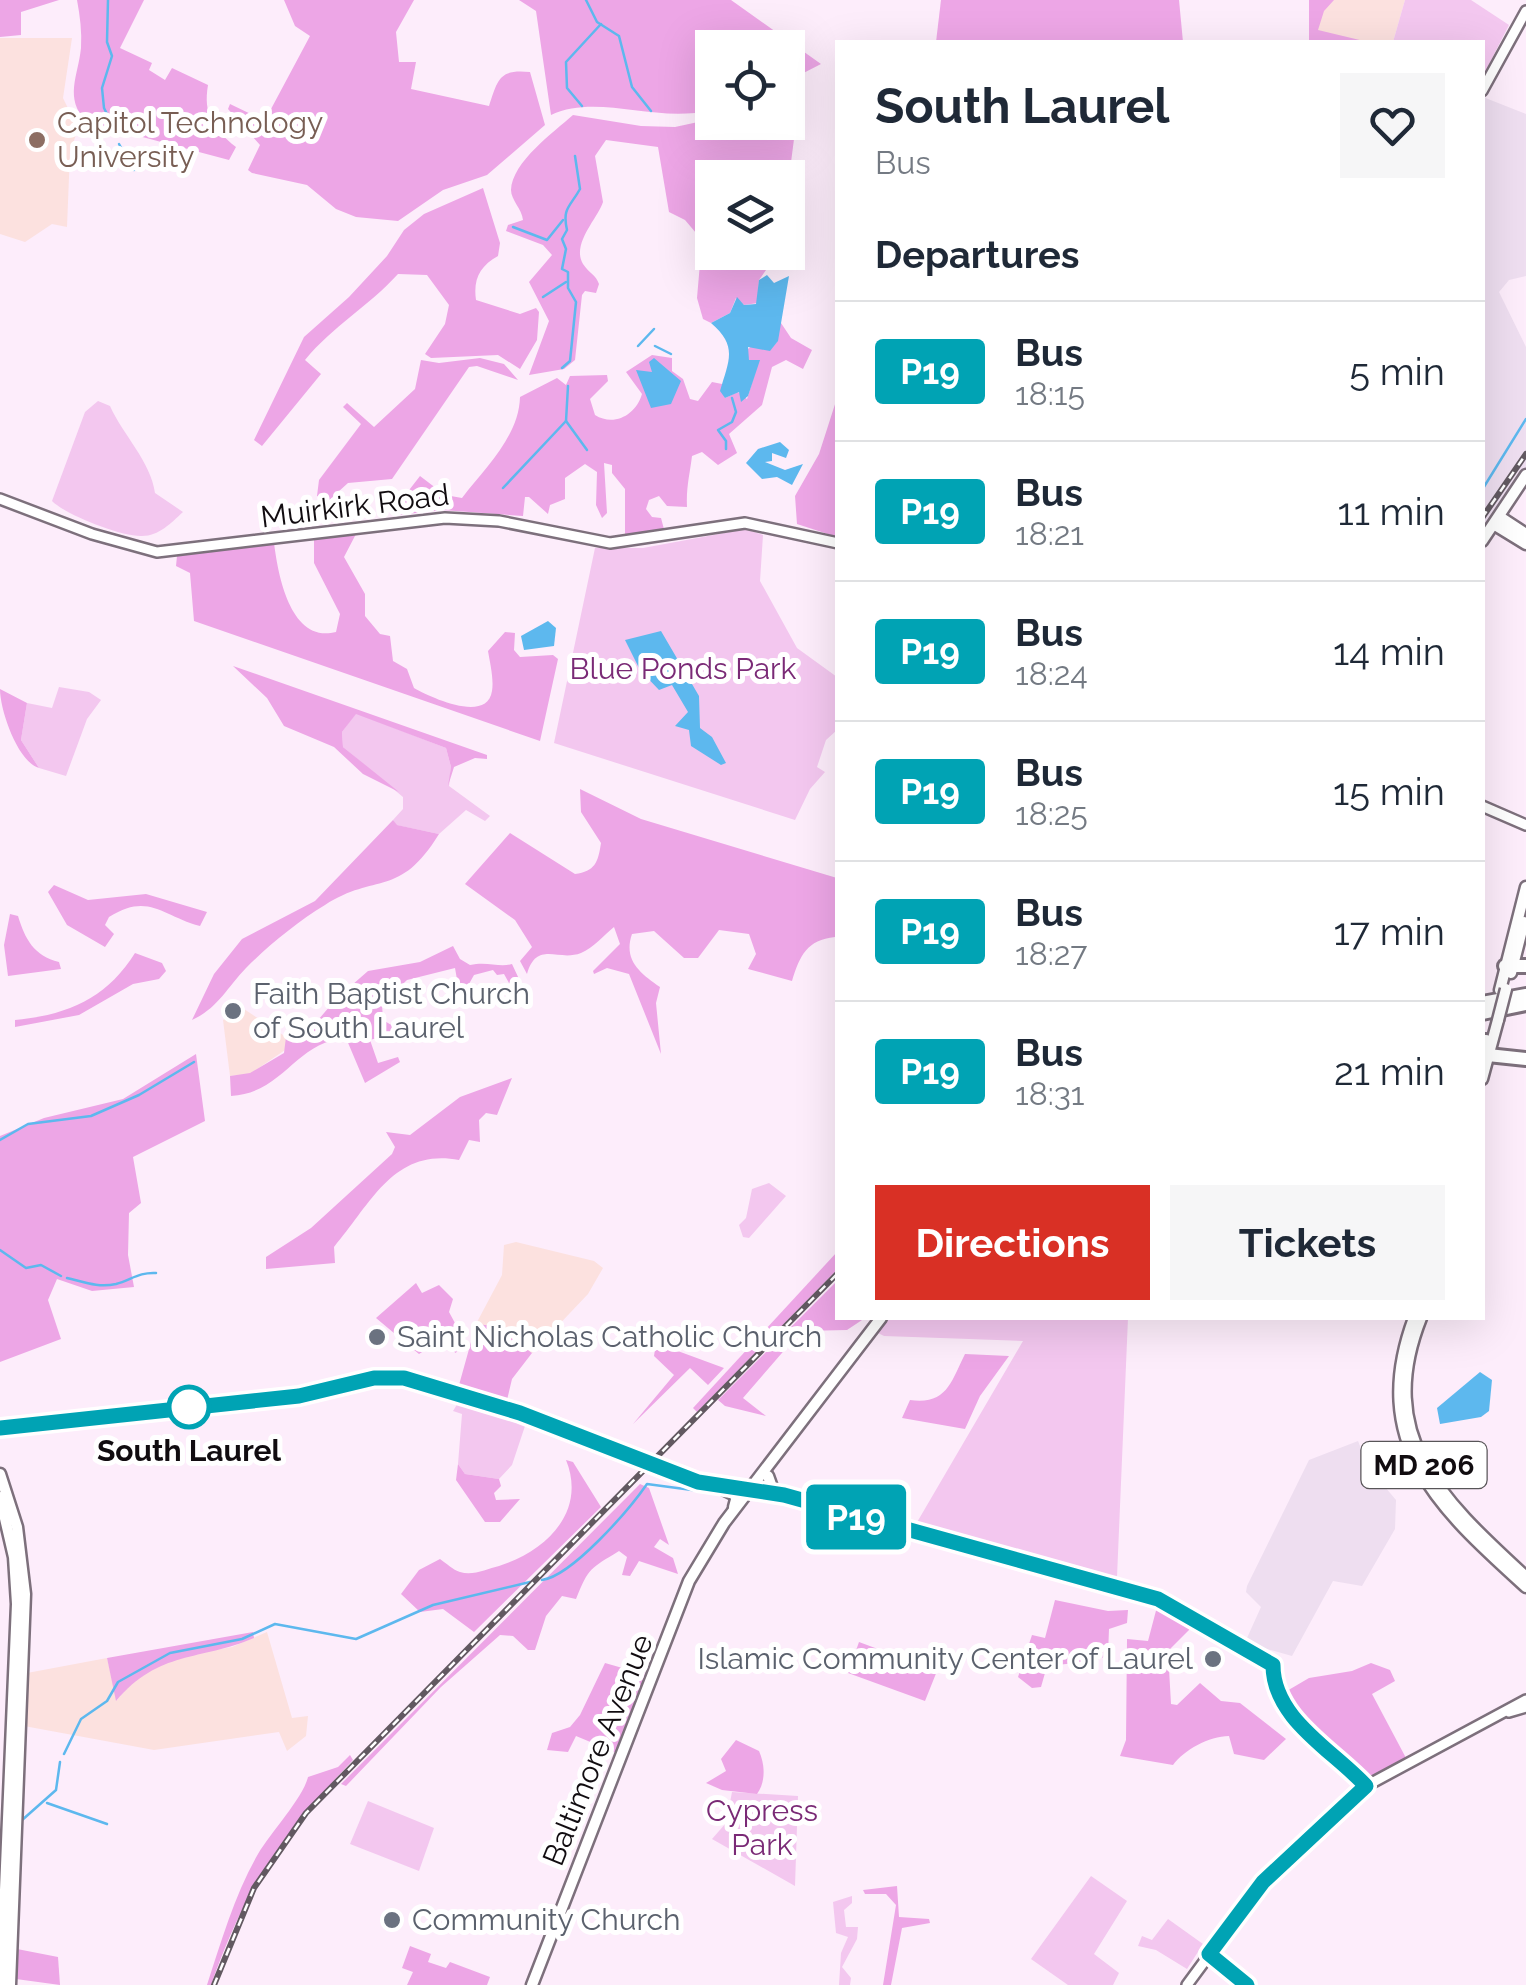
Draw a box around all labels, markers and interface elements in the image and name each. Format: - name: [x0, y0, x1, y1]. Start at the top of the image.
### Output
- map controls: [695, 30, 805, 270]
- button: locate: [695, 30, 805, 140]
- button: heart: [1340, 73, 1445, 178]
- text: South Laurel: [875, 78, 1170, 134]
- place label: Capitol Technology University: [57, 105, 323, 174]
- marker: Capitol Technology University: [26, 129, 48, 151]
- text: Bus: [875, 144, 931, 181]
- button: layers: [695, 160, 805, 270]
- text: Departures: [875, 232, 1080, 277]
- text: Bus: [1015, 330, 1083, 375]
- text: 5 min: [1349, 349, 1445, 394]
- text: P19: [900, 351, 960, 392]
- text: 18:15: [1015, 375, 1085, 412]
- text: Bus: [1015, 470, 1083, 515]
- street label: Muirkirk Road: [259, 477, 451, 534]
- text: 11 min: [1337, 489, 1445, 534]
- text: P19: [900, 491, 960, 532]
- text: 18:21: [1015, 515, 1084, 552]
- text: Bus: [1015, 610, 1083, 655]
- text: 14 min: [1333, 629, 1445, 674]
- text: P19: [900, 631, 960, 672]
- park label: Blue Ponds Park: [570, 651, 797, 686]
- text: 18:24: [1015, 655, 1088, 692]
- text: Bus: [1015, 750, 1083, 795]
- text: 15 min: [1333, 769, 1445, 814]
- text: P19: [900, 771, 960, 812]
- text: 18:25: [1015, 795, 1088, 832]
- text: Bus: [1015, 890, 1083, 935]
- text: 17 min: [1334, 909, 1445, 954]
- text: P19: [900, 911, 960, 952]
- text: 18:27: [1015, 935, 1087, 972]
- place label: Faith Baptist Church of South Laurel: [253, 976, 530, 1045]
- marker: Faith Baptist Church of South Laurel: [222, 1000, 244, 1022]
- text: Bus: [1015, 1030, 1083, 1075]
- text: 21 min: [1334, 1049, 1445, 1094]
- text: P19: [900, 1051, 960, 1092]
- text: 18:31: [1015, 1075, 1084, 1112]
- button: Directions: [875, 1185, 1150, 1300]
- button: Tickets: [1170, 1185, 1445, 1300]
- place label: Saint Nicholas Catholic Church: [397, 1319, 822, 1354]
- marker: Saint Nicholas Catholic Church: [366, 1326, 388, 1348]
- marker: South Laurel: [168, 1386, 210, 1428]
- place label: South Laurel: [97, 1433, 282, 1468]
- road number: MD 206: [1362, 1442, 1486, 1488]
- line badge: P19: [798, 1484, 914, 1550]
- text: P19: [826, 1497, 886, 1538]
- street label: Baltimore Avenue: [535, 1629, 660, 1870]
- place label: Islamic Community Center of Laurel: [698, 1641, 1194, 1676]
- marker: Islamic Community Center of Laurel: [1202, 1648, 1224, 1670]
- park label: Cypress Park: [706, 1793, 818, 1862]
- place label: Community Church: [412, 1902, 680, 1937]
- marker: Community Church: [381, 1909, 403, 1931]

